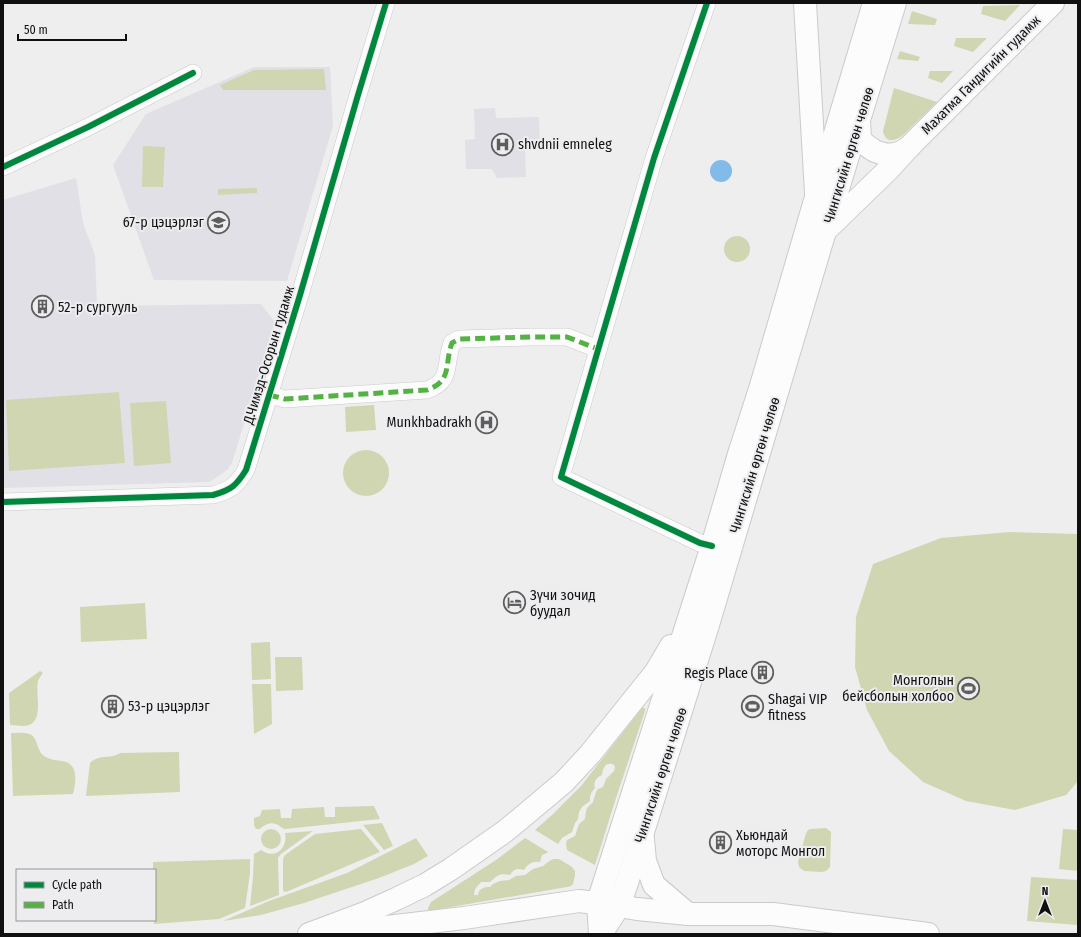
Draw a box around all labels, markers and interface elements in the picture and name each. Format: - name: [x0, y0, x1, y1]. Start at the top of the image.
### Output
- street label: Махатма Гандигийн гудамж: [918, 12, 1044, 138]
- scale bar: [18, 16, 126, 42]
- text: 50 m: [24, 23, 48, 37]
- street label: Чингисийн өргөн чөлөө: [820, 85, 878, 225]
- hospital icon: shvdnii emneleg: [490, 131, 516, 157]
- place label: shvdnii emneleg: [518, 136, 612, 153]
- school or university icon: 67-р цэцэрлэг: [206, 209, 232, 235]
- place label: 67-р цэцэрлэг: [123, 214, 205, 231]
- street label: Д.Чимэд-Осорын гудамж: [240, 284, 298, 427]
- building icon: 52-р сургууль: [30, 294, 56, 320]
- place label: 52-р сургууль: [58, 299, 138, 316]
- street label: Чингисийн өргөн чөлөө: [726, 395, 784, 535]
- hospital icon: Munkhbadrakh: [474, 409, 500, 435]
- place label: Munkhbadrakh: [387, 414, 472, 431]
- place label: Зүчи зочид буудал: [530, 587, 596, 620]
- hotel icon: Зүчи зочид буудал: [501, 590, 527, 616]
- building icon: Regis Place: [750, 660, 776, 686]
- place label: Regis Place: [684, 665, 748, 682]
- place label: Монголын бейсболын холбоо: [842, 672, 954, 705]
- sports icon: Монголын бейсболын холбоо: [956, 675, 982, 701]
- place label: Shagai VIP fitness: [768, 691, 827, 724]
- building icon: 53-р цэцэрлэг: [100, 693, 126, 719]
- sports icon: Shagai VIP fitness: [740, 694, 766, 720]
- place label: 53-р цэцэрлэг: [128, 698, 210, 715]
- street label: Чингисийн өргөн чөлөө: [631, 705, 691, 845]
- place label: Хьюндай моторс Монгол: [736, 827, 825, 860]
- building icon: Хьюндай моторс Монгол: [708, 830, 734, 856]
- legend: [16, 869, 156, 921]
- text: Cycle path: [52, 878, 102, 892]
- north arrow: [1025, 881, 1065, 921]
- text: N: [1042, 885, 1048, 898]
- text: Path: [52, 898, 74, 912]

